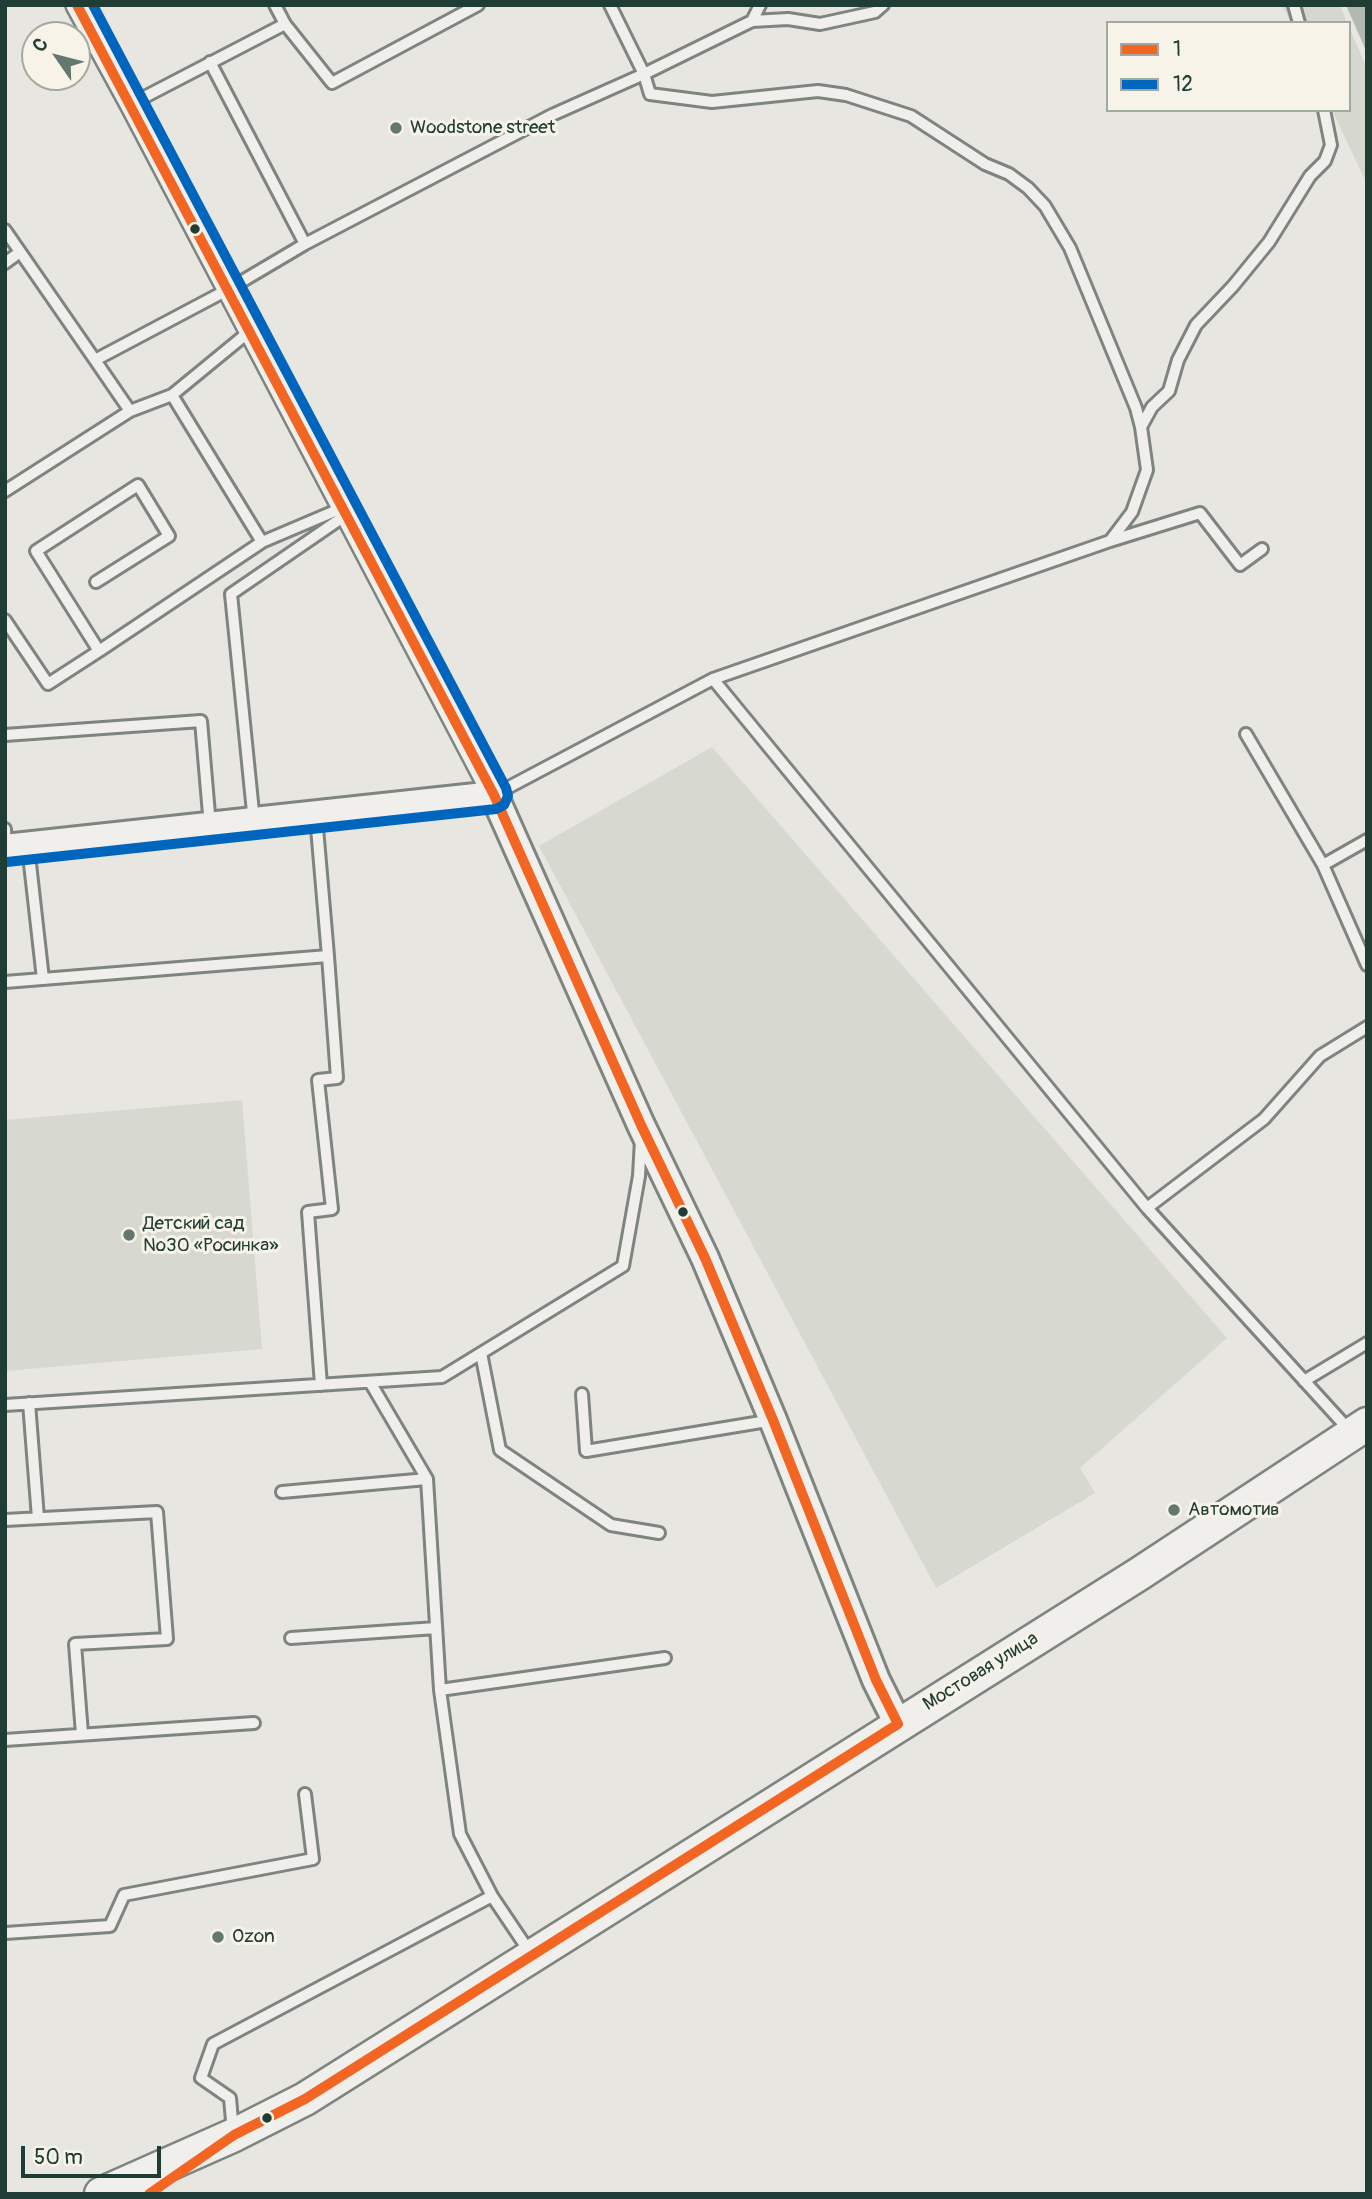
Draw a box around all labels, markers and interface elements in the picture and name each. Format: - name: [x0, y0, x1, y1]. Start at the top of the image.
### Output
- north arrow: [21, 21, 91, 91]
- legend: [1106, 21, 1351, 112]
- text: С: [27, 33, 54, 57]
- text: 1: [1173, 36, 1181, 63]
- text: 12: [1173, 71, 1193, 98]
- place label: Woodstone street: [410, 117, 555, 139]
- marker: Woodstone street: [388, 120, 404, 136]
- unlabelled marker: [188, 222, 202, 236]
- unlabelled marker: [676, 1205, 690, 1219]
- place label: Детский сад №30 «Росинка»: [143, 1213, 279, 1257]
- marker: Детский сад №30 «Росинка»: [121, 1227, 137, 1243]
- place label: Автомотив: [1188, 1499, 1279, 1521]
- marker: Автомотив: [1166, 1502, 1182, 1518]
- street label: Мостовая улица: [919, 1628, 1043, 1716]
- place label: Ozon: [232, 1926, 275, 1948]
- marker: Ozon: [210, 1929, 226, 1945]
- unlabelled marker: [260, 2111, 274, 2125]
- scale bar: [24, 2132, 164, 2176]
- text: 50 m: [34, 2144, 83, 2171]

